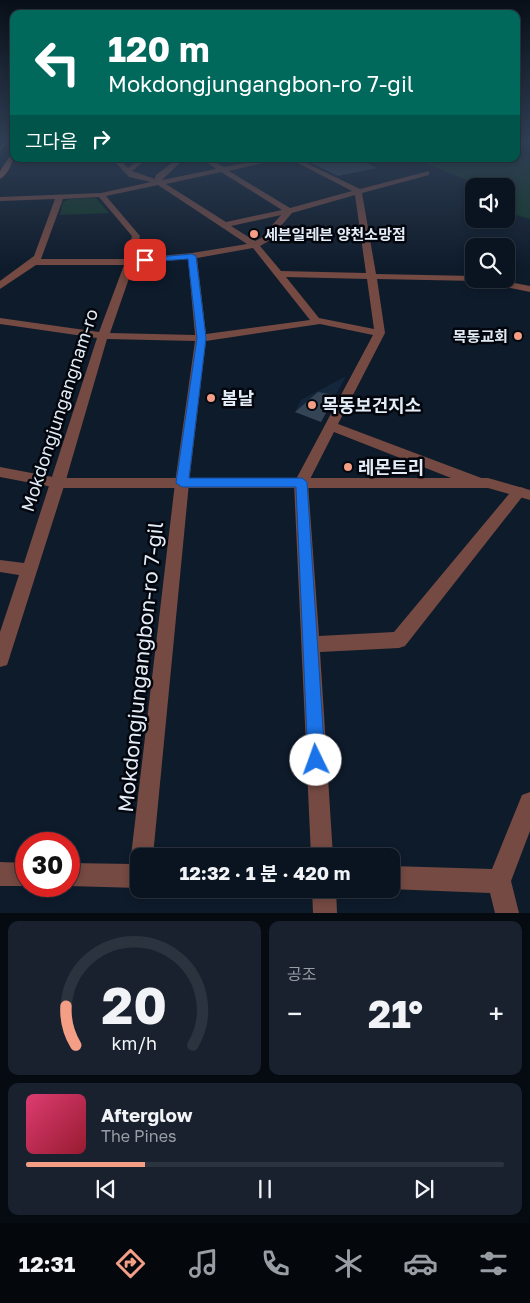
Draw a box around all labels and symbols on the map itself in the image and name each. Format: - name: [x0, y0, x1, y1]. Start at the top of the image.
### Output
- place label: 세븐일레븐 양천소망점: [264, 225, 406, 243]
- marker: 세븐일레븐 양천소망점: [248, 228, 260, 240]
- pin: [124, 239, 166, 281]
- street label: Mokdongjungangnam-ro: [16, 306, 102, 514]
- place label: 목동교회: [453, 327, 508, 345]
- marker: 목동교회: [512, 330, 524, 342]
- place label: 봄날: [221, 387, 255, 409]
- marker: 봄날: [205, 392, 217, 404]
- place label: 목동보건지소: [322, 394, 421, 416]
- marker: 목동보건지소: [306, 399, 318, 411]
- place label: 레몬트리: [358, 456, 424, 478]
- marker: 레몬트리: [342, 461, 354, 473]
- street label: Mokdongjungangbon-ro 7-gil: [112, 520, 168, 814]
- position arrow: [289, 733, 341, 785]
- speed limit sign: 30: [15, 832, 80, 897]

